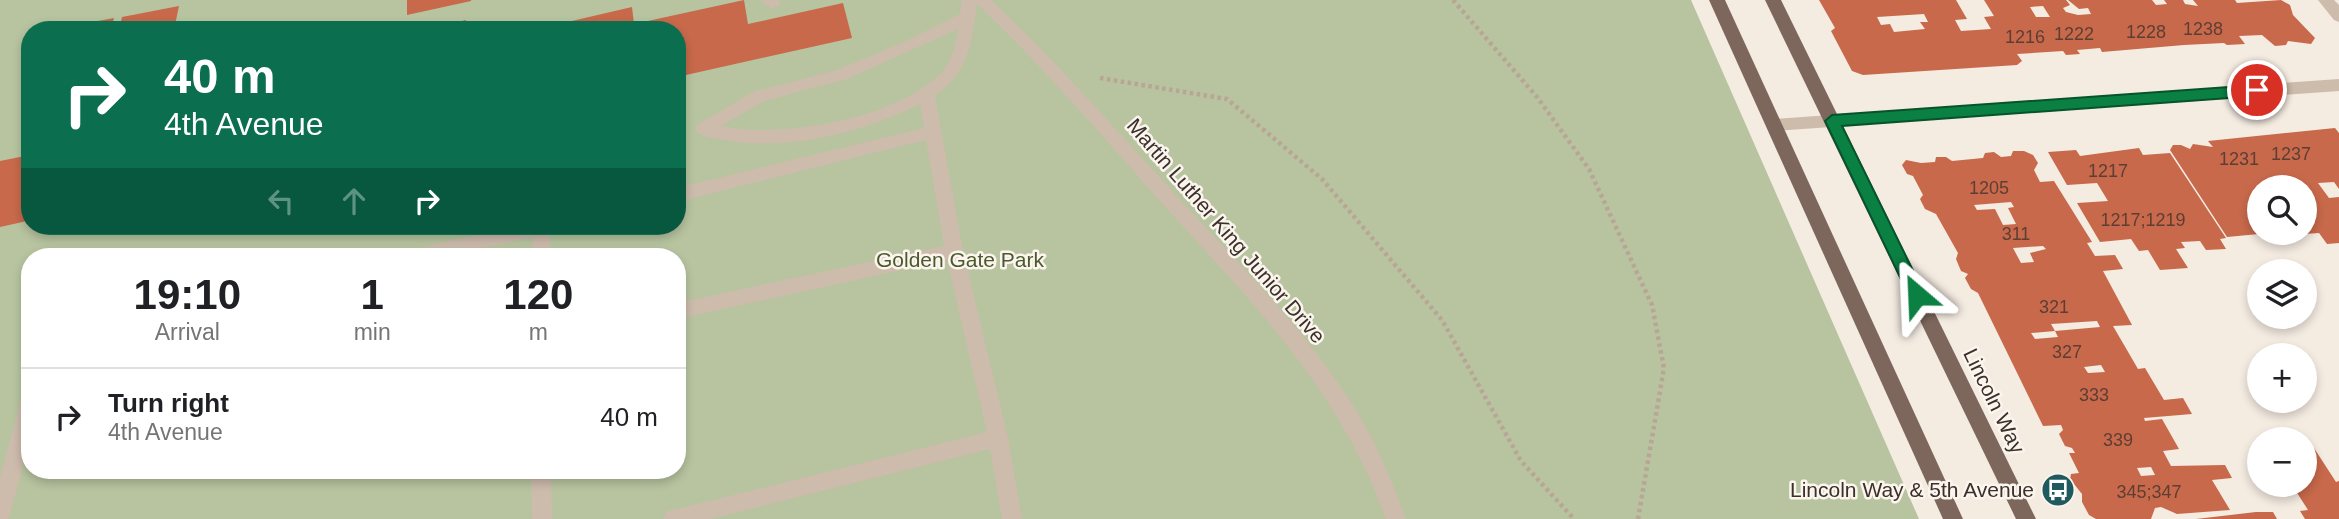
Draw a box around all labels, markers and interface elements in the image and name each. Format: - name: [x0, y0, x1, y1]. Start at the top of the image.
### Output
- house number: 1238: [2183, 19, 2223, 39]
- house number: 1228: [2126, 22, 2166, 42]
- house number: 1222: [2054, 24, 2094, 44]
- house number: 1216: [2005, 27, 2045, 47]
- icon: right: [49, 49, 140, 140]
- text: 40 m: [164, 49, 276, 103]
- pin: [2227, 60, 2287, 120]
- icon: arrive: [2238, 71, 2276, 109]
- text: 4th Avenue: [164, 106, 324, 142]
- street label: Martin Luther King Junior Drive: [1123, 114, 1330, 347]
- house number: 1237: [2271, 144, 2311, 164]
- house number: 1231: [2219, 149, 2259, 169]
- house number: 1217: [2088, 161, 2128, 181]
- map controls: [2247, 175, 2317, 497]
- button: search: [2247, 175, 2317, 245]
- house number: 1205: [1969, 178, 2009, 198]
- icon: left: [262, 182, 300, 220]
- icon: ahead: [335, 182, 373, 220]
- icon: right: [408, 182, 446, 220]
- house number: 1217;1219: [2100, 210, 2186, 230]
- house number: 311: [2002, 224, 2030, 244]
- park label: Golden Gate Park: [876, 248, 1045, 271]
- position arrow: [1880, 258, 1954, 332]
- button: layers: [2247, 259, 2317, 329]
- text: 19:10: [134, 271, 241, 318]
- text: 1: [360, 271, 384, 318]
- text: 120: [503, 271, 573, 318]
- house number: 321: [2039, 297, 2069, 317]
- text: Arrival: [155, 319, 220, 345]
- text: min: [354, 319, 391, 345]
- text: m: [529, 319, 548, 345]
- house number: 327: [2052, 342, 2082, 362]
- button: +: [2247, 343, 2317, 413]
- street label: Lincoln Way: [1959, 345, 2030, 457]
- house number: 333: [2079, 385, 2109, 405]
- text: Turn right: [108, 388, 229, 418]
- icon: right: [49, 398, 87, 436]
- text: 40 m: [600, 402, 658, 432]
- text: 4th Avenue: [108, 419, 223, 445]
- button: −: [2247, 427, 2317, 497]
- house number: 339: [2103, 430, 2133, 450]
- bus stop icon: Lincoln Way & 5th Avenue: [2039, 471, 2077, 509]
- place label: Lincoln Way & 5th Avenue: [1790, 478, 2034, 501]
- house number: 345;347: [2116, 482, 2182, 502]

